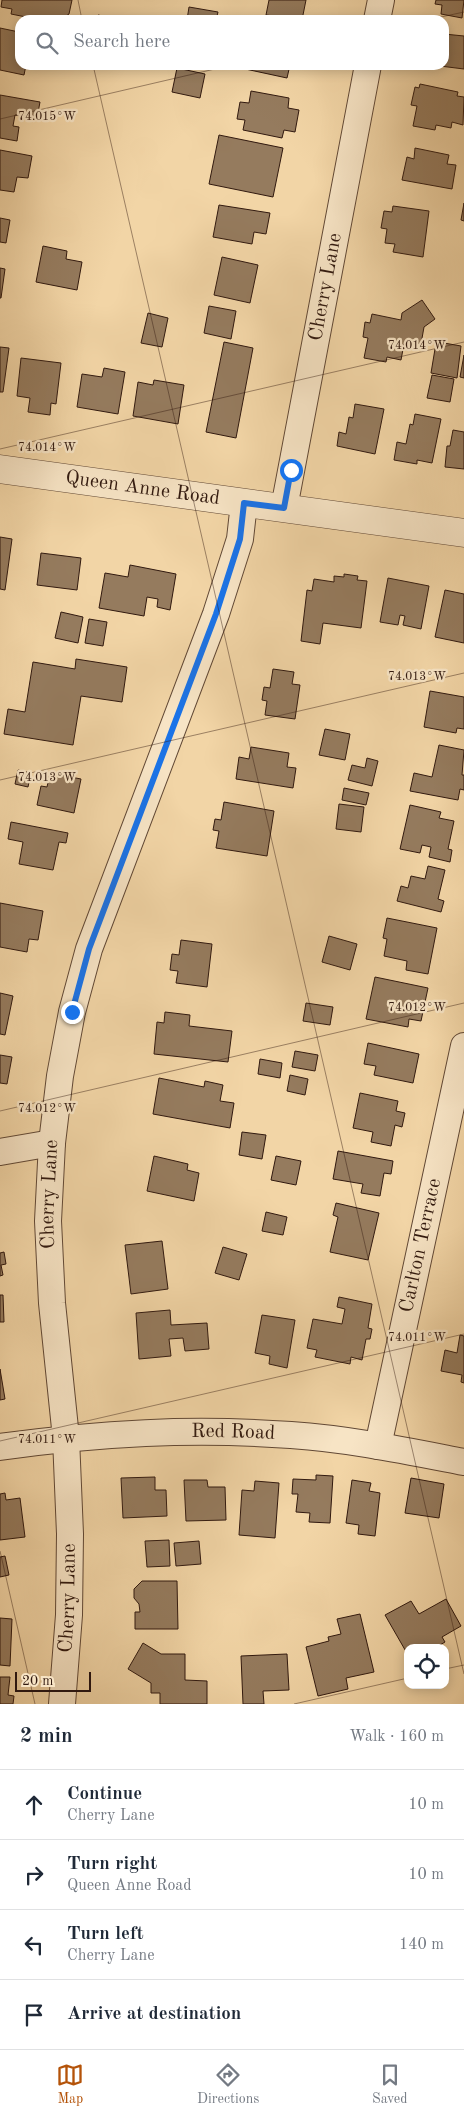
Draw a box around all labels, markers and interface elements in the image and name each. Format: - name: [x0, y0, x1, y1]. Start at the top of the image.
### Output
- search box: [15, 15, 449, 70]
- icon: search: [33, 29, 61, 57]
- text: Search here: [73, 33, 170, 52]
- text: 74.015°W: [18, 110, 76, 123]
- street label: Cherry Lane: [306, 231, 346, 343]
- text: 74.014°W: [388, 340, 446, 352]
- text: 74.014°W: [18, 442, 76, 454]
- route start: [280, 459, 303, 482]
- street label: Queen Anne Road: [64, 468, 221, 509]
- text: 74.013°W: [388, 671, 446, 683]
- text: 74.013°W: [18, 772, 76, 784]
- route end: [61, 1001, 84, 1024]
- text: 74.012°W: [388, 1002, 446, 1014]
- text: 74.012°W: [18, 1103, 76, 1115]
- street label: Cherry Lane: [38, 1139, 62, 1249]
- street label: Carlton Terrace: [397, 1177, 445, 1314]
- text: 74.011°W: [388, 1332, 446, 1344]
- street label: Red Road: [191, 1422, 276, 1444]
- text: 74.011°W: [18, 1434, 76, 1446]
- street label: Cherry Lane: [56, 1543, 80, 1654]
- map controls: [404, 1644, 449, 1689]
- button: locate: [404, 1644, 449, 1689]
- scale bar: [15, 1669, 91, 1692]
- text: 20 m: [22, 1674, 53, 1688]
- text: 2 min: [20, 1726, 73, 1747]
- text: Walk · 160 m: [349, 1729, 444, 1745]
- text: Continue: [67, 1785, 142, 1804]
- icon: ahead: [20, 1791, 48, 1819]
- text: 10 m: [408, 1797, 444, 1813]
- text: Cherry Lane: [67, 1808, 155, 1824]
- text: Turn right: [67, 1855, 157, 1874]
- icon: right: [20, 1861, 48, 1889]
- text: 10 m: [408, 1867, 444, 1883]
- text: Queen Anne Road: [67, 1878, 192, 1894]
- text: Turn left: [67, 1925, 144, 1944]
- icon: left: [20, 1931, 48, 1959]
- text: 140 m: [399, 1937, 444, 1953]
- text: Cherry Lane: [67, 1948, 155, 1964]
- icon: arrive: [20, 2001, 48, 2029]
- text: Arrive at destination: [67, 2005, 241, 2024]
- tab: Map: [56, 2061, 84, 2108]
- tab: Directions: [197, 2061, 259, 2108]
- tab: Saved: [372, 2061, 408, 2108]

